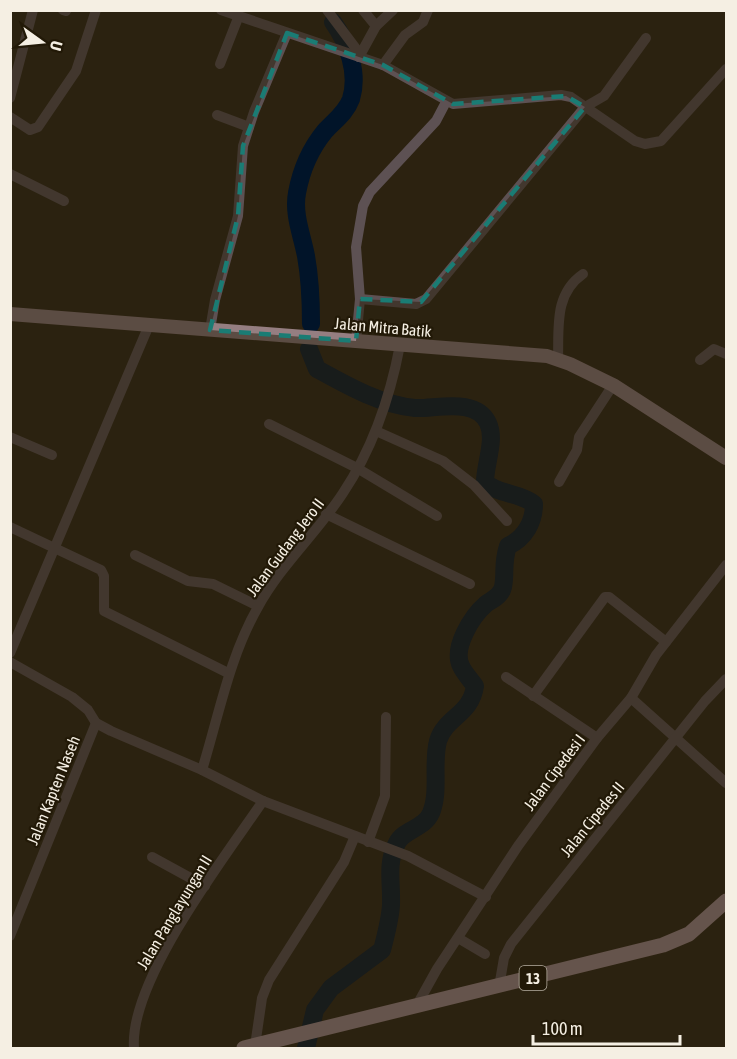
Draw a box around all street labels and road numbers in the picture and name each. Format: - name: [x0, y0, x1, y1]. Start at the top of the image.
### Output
- street label: Jalan Mitra Batik: [334, 314, 432, 340]
- street label: Jalan Gudang Jero II: [243, 495, 328, 600]
- street label: Jalan Cipedesi I: [520, 731, 589, 814]
- street label: Jalan Kapten Naseh: [23, 733, 84, 848]
- street label: Jalan Cipedes II: [556, 778, 628, 861]
- street label: Jalan Panglayungan II: [133, 852, 216, 973]
- road number: 13: [520, 966, 546, 990]

